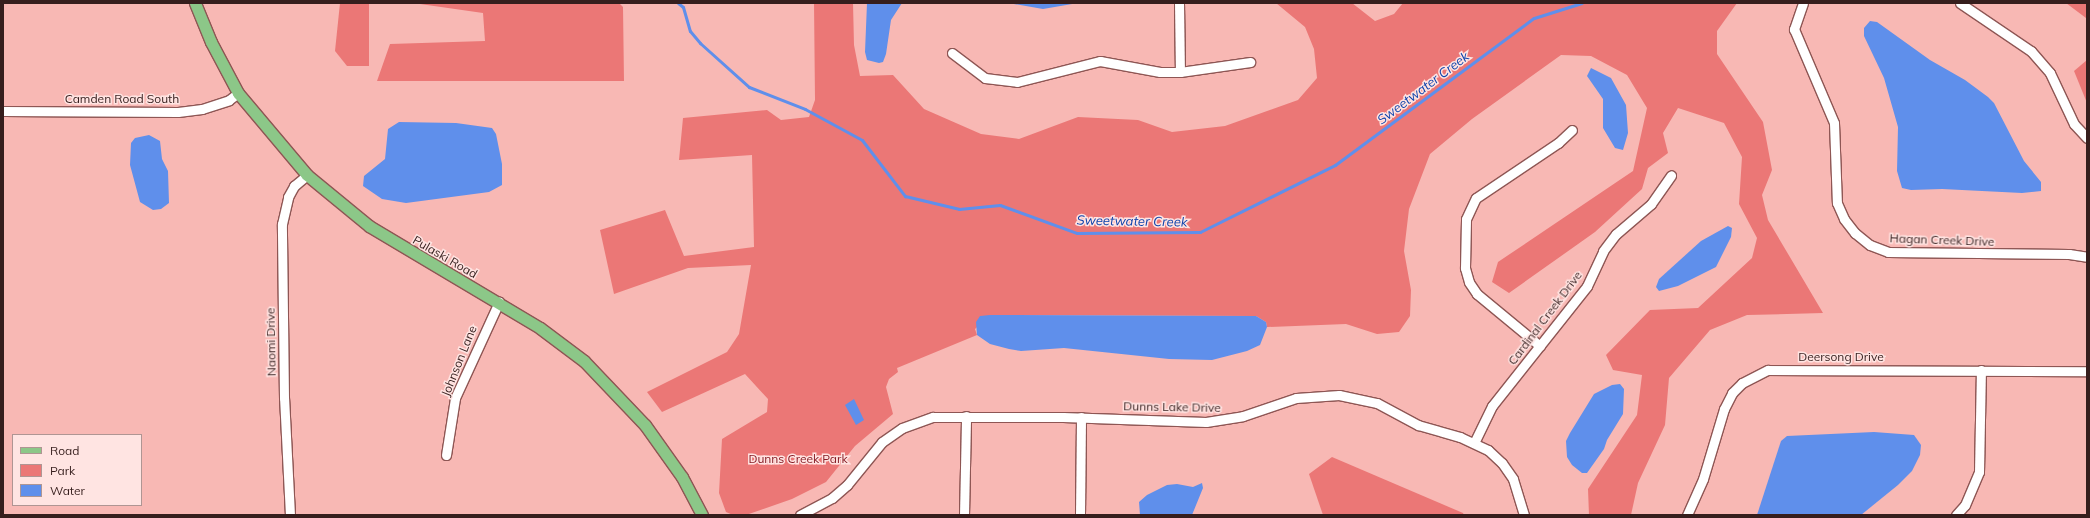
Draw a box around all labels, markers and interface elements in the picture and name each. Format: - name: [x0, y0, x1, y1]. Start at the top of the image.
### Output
- water label: Sweetwater Creek: [1374, 48, 1472, 128]
- street label: Camden Road South: [65, 92, 179, 106]
- water label: Sweetwater Creek: [1076, 212, 1188, 230]
- street label: Hagan Creek Drive: [1889, 231, 1995, 249]
- street label: Pulaski Road: [410, 233, 480, 281]
- street label: Cardinal Creek Drive: [1505, 268, 1585, 368]
- street label: Naomi Drive: [263, 308, 279, 376]
- street label: Johnson Lane: [438, 323, 480, 399]
- street label: Deersong Drive: [1798, 350, 1884, 364]
- street label: Dunns Lake Drive: [1123, 399, 1221, 415]
- legend: [12, 434, 142, 506]
- text: Road: [50, 443, 79, 458]
- park label: Dunns Creek Park: [748, 452, 848, 466]
- text: Park: [50, 463, 75, 478]
- text: Water: [50, 483, 85, 498]

